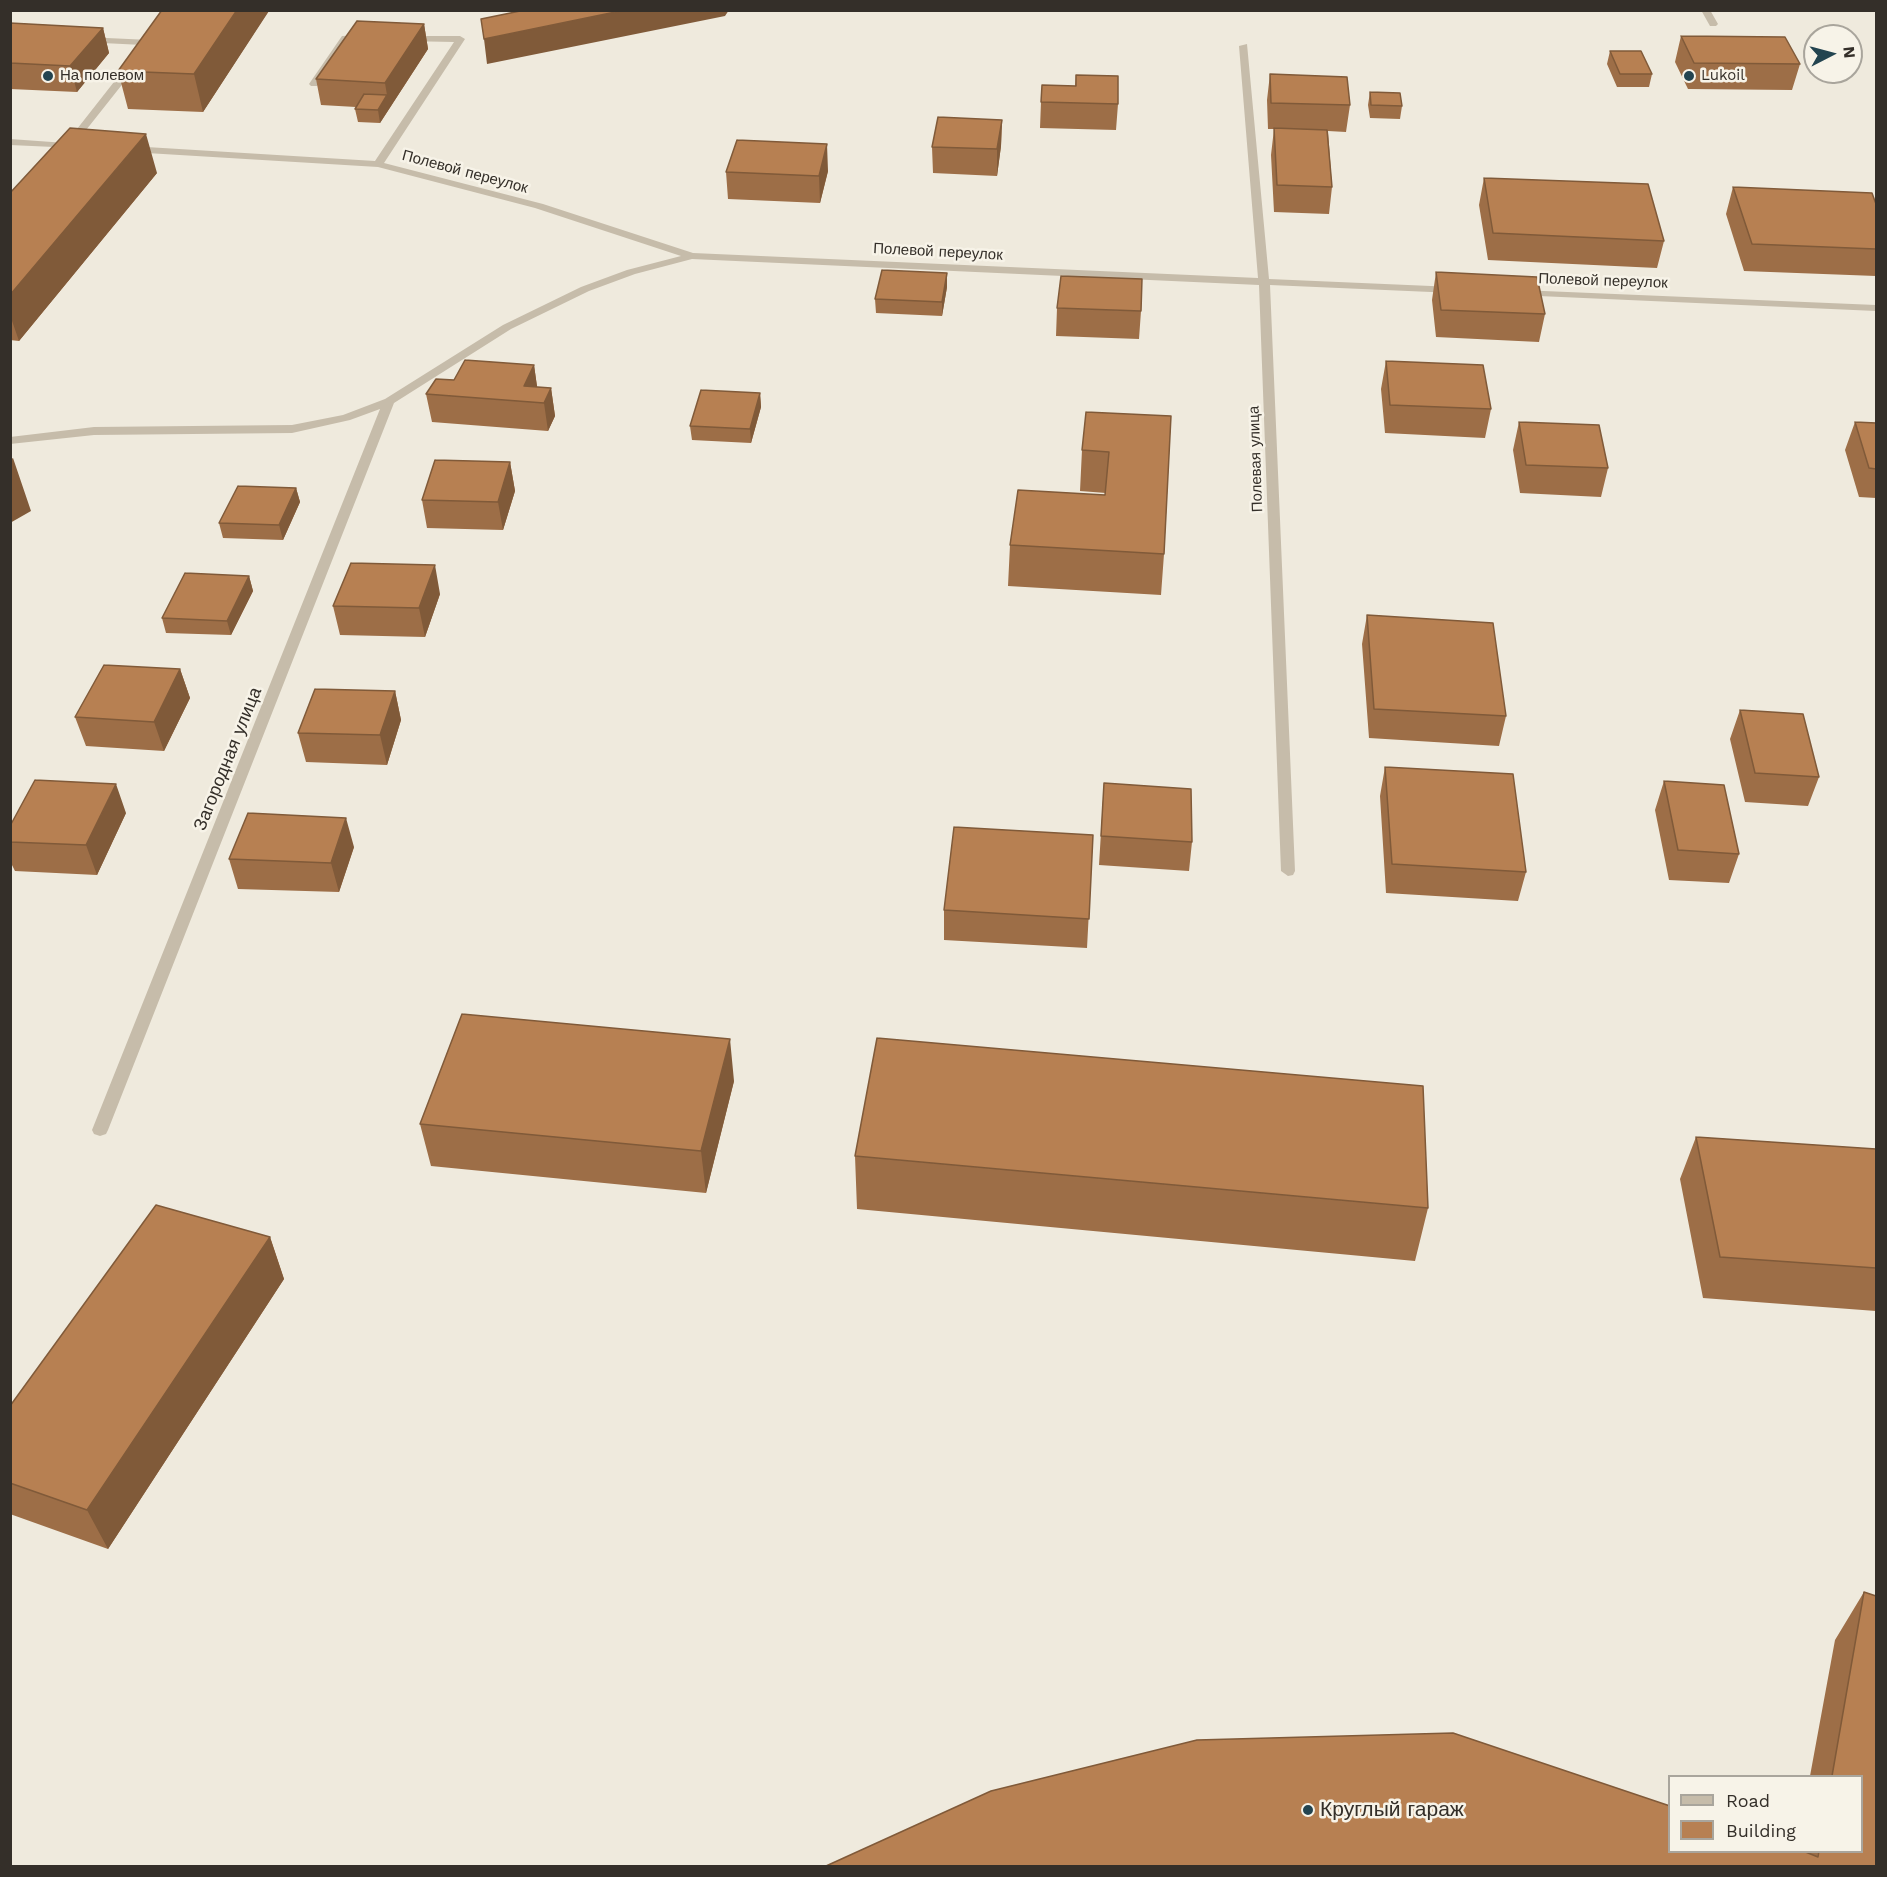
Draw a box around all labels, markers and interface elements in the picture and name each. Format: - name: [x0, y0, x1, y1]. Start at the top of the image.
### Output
- north arrow: [1803, 24, 1863, 84]
- text: N: [1839, 45, 1859, 59]
- place label: На полевом: [60, 67, 144, 85]
- place label: Lukoil: [1701, 67, 1745, 85]
- marker: На полевом: [41, 69, 55, 83]
- marker: Lukoil: [1682, 69, 1696, 83]
- street label: Полевой переулок: [400, 147, 530, 197]
- street label: Полевой переулок: [873, 240, 1003, 264]
- street label: Полевой переулок: [1538, 270, 1668, 292]
- street label: Полевая улица: [1245, 405, 1267, 513]
- street label: Загородная улица: [189, 684, 267, 834]
- legend: [1668, 1775, 1863, 1853]
- text: Road: [1726, 1790, 1770, 1811]
- place label: Круглый гараж: [1320, 1797, 1464, 1823]
- marker: Круглый гараж: [1301, 1803, 1315, 1817]
- text: Building: [1726, 1820, 1796, 1841]

